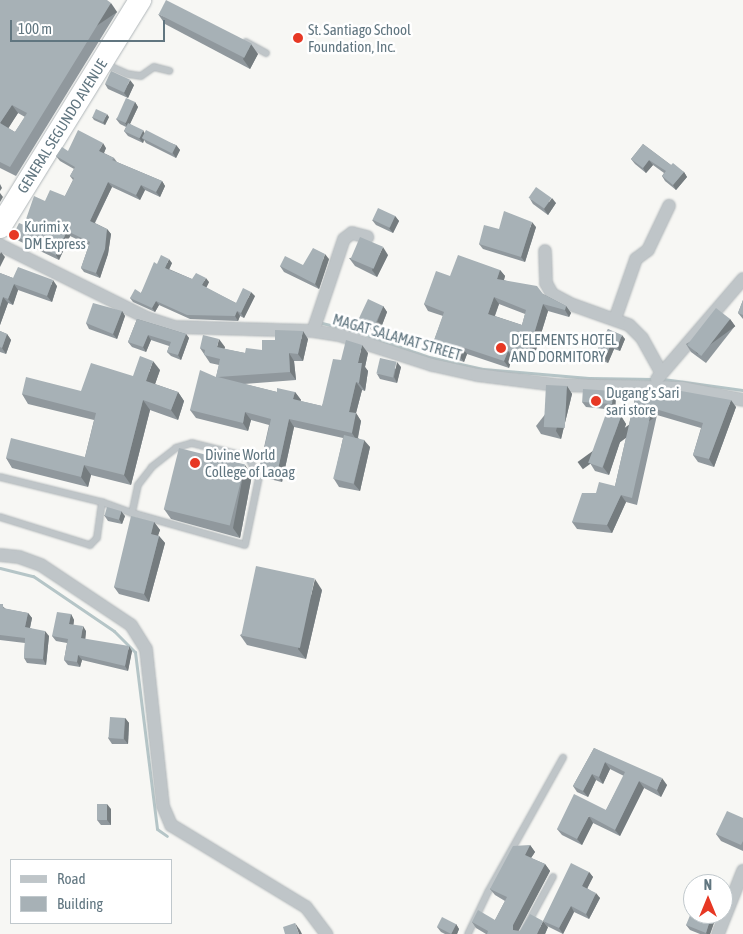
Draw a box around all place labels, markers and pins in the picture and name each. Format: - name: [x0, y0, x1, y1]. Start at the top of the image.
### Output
- place label: St. Santiago School Foundation, Inc.: [308, 20, 411, 55]
- marker: St. Santiago School Foundation, Inc.: [292, 32, 304, 44]
- place label: Kurimi x DM Express: [24, 217, 86, 252]
- marker: Kurimi x DM Express: [8, 229, 20, 241]
- place label: D'ELEMENTS HOTEL AND DORMITORY: [511, 330, 617, 365]
- marker: D'ELEMENTS HOTEL AND DORMITORY: [495, 342, 507, 354]
- place label: Dugang's Sari sari store: [606, 383, 679, 418]
- marker: Dugang's Sari sari store: [590, 395, 602, 407]
- place label: Divine World College of Laoag: [205, 445, 295, 480]
- marker: Divine World College of Laoag: [189, 457, 201, 469]

